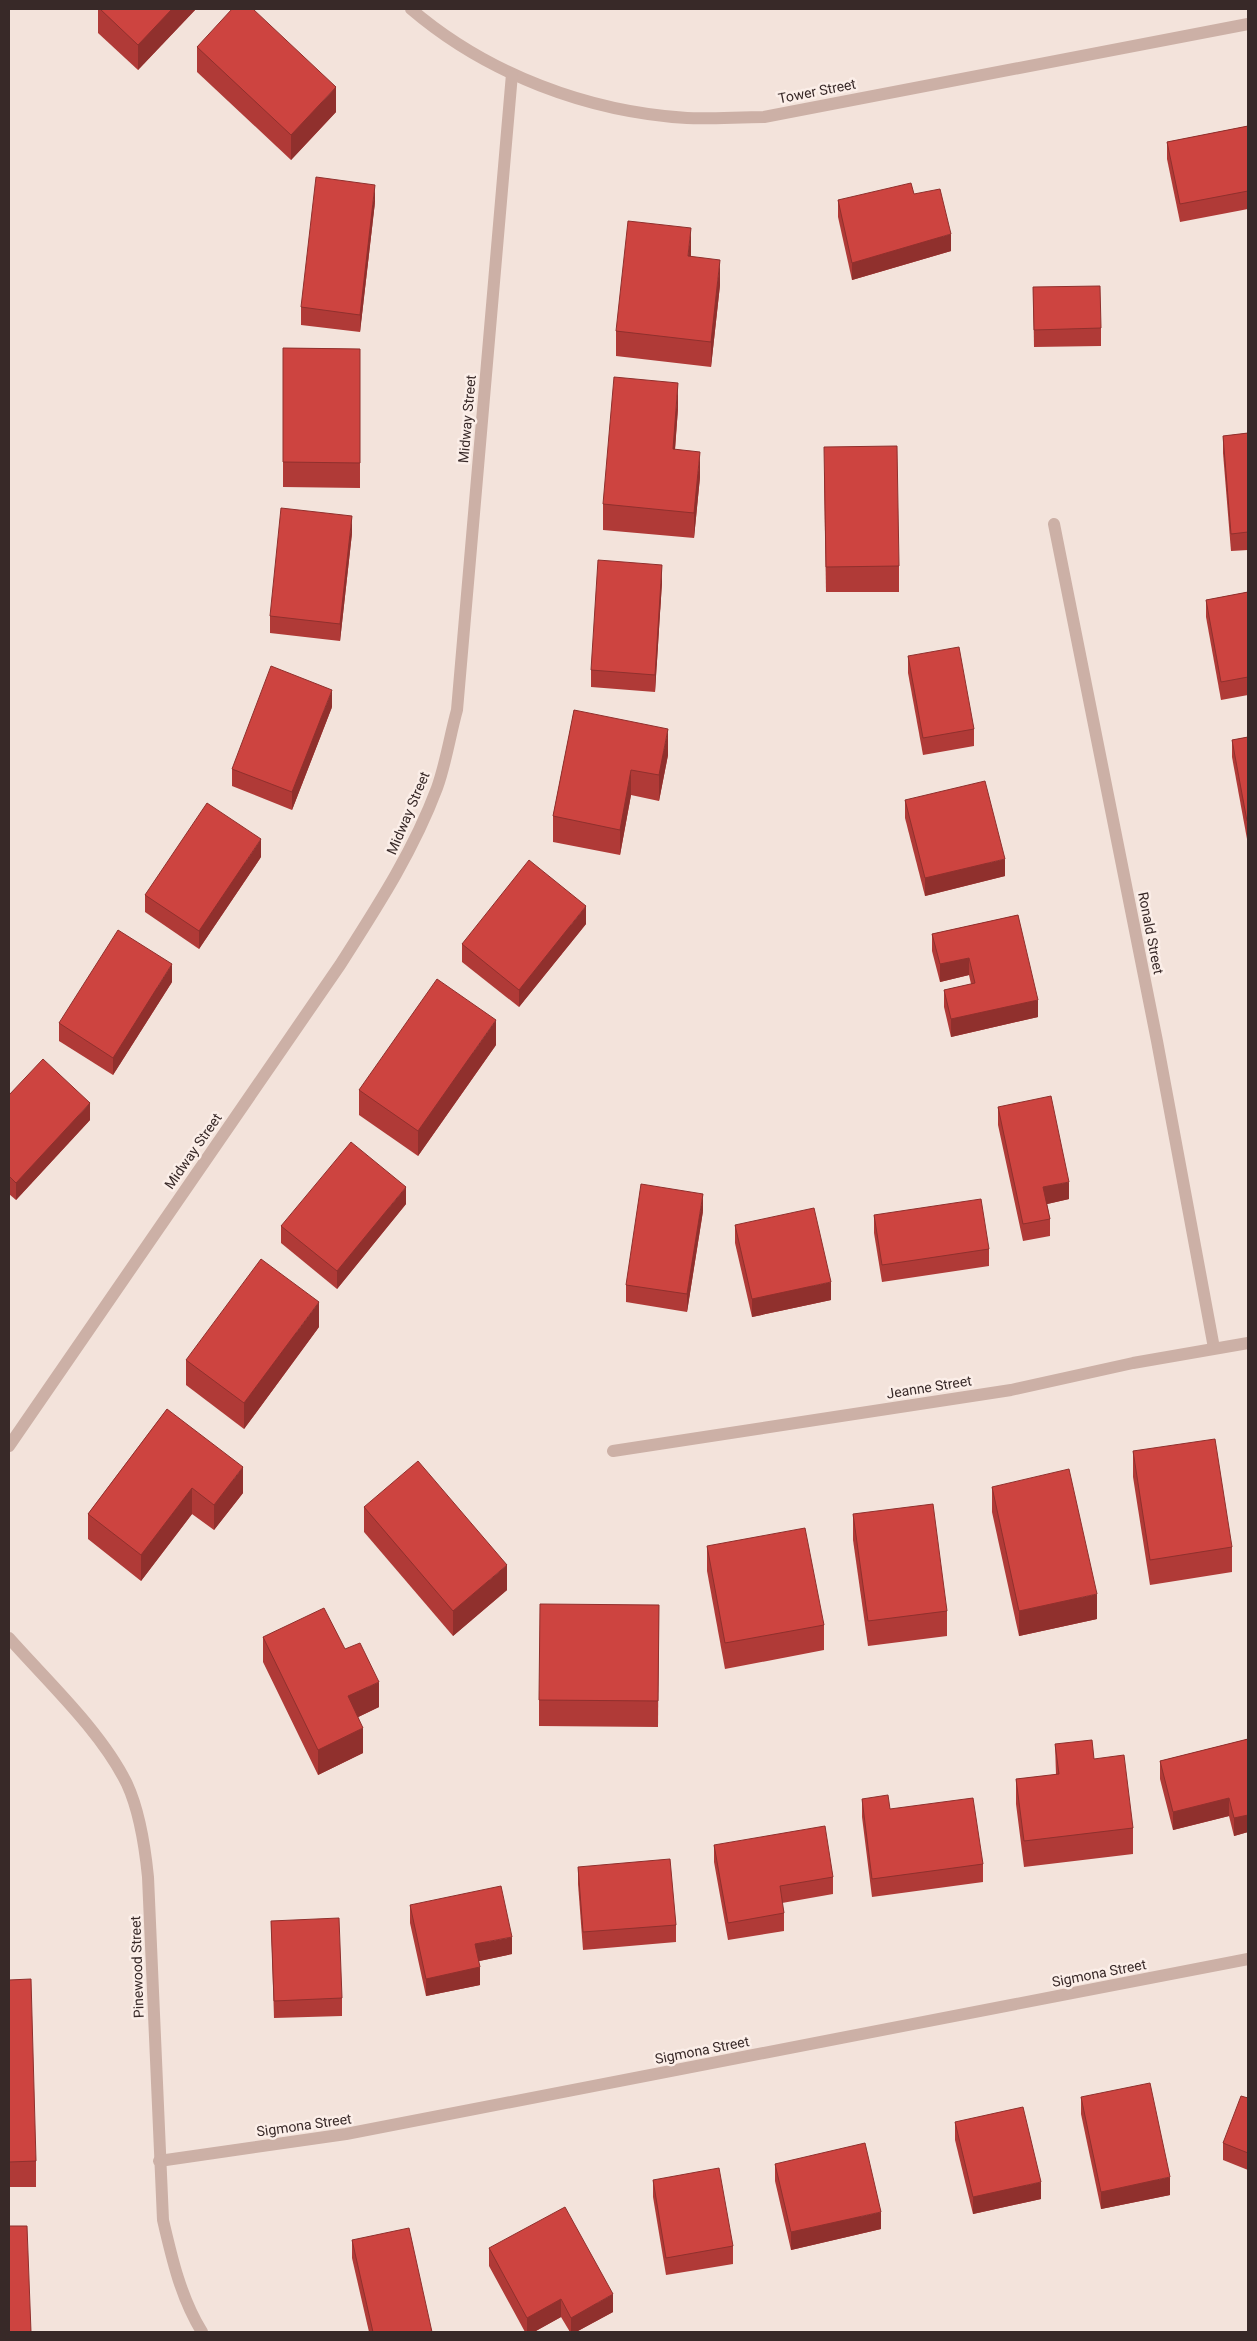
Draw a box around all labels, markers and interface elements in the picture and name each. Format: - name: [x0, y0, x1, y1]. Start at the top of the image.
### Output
- street label: Tower Street: [777, 76, 858, 106]
- street label: Midway Street: [455, 374, 479, 464]
- street label: Midway Street: [383, 769, 433, 857]
- street label: Ronald Street: [1135, 890, 1167, 976]
- street label: Midway Street: [161, 1110, 225, 1192]
- street label: Jeanne Street: [885, 1372, 973, 1402]
- street label: Pinewood Street: [127, 1915, 147, 2018]
- street label: Sigmona Street: [1051, 1956, 1148, 1990]
- street label: Sigmona Street: [654, 2033, 751, 2067]
- street label: Sigmona Street: [256, 2110, 353, 2140]

